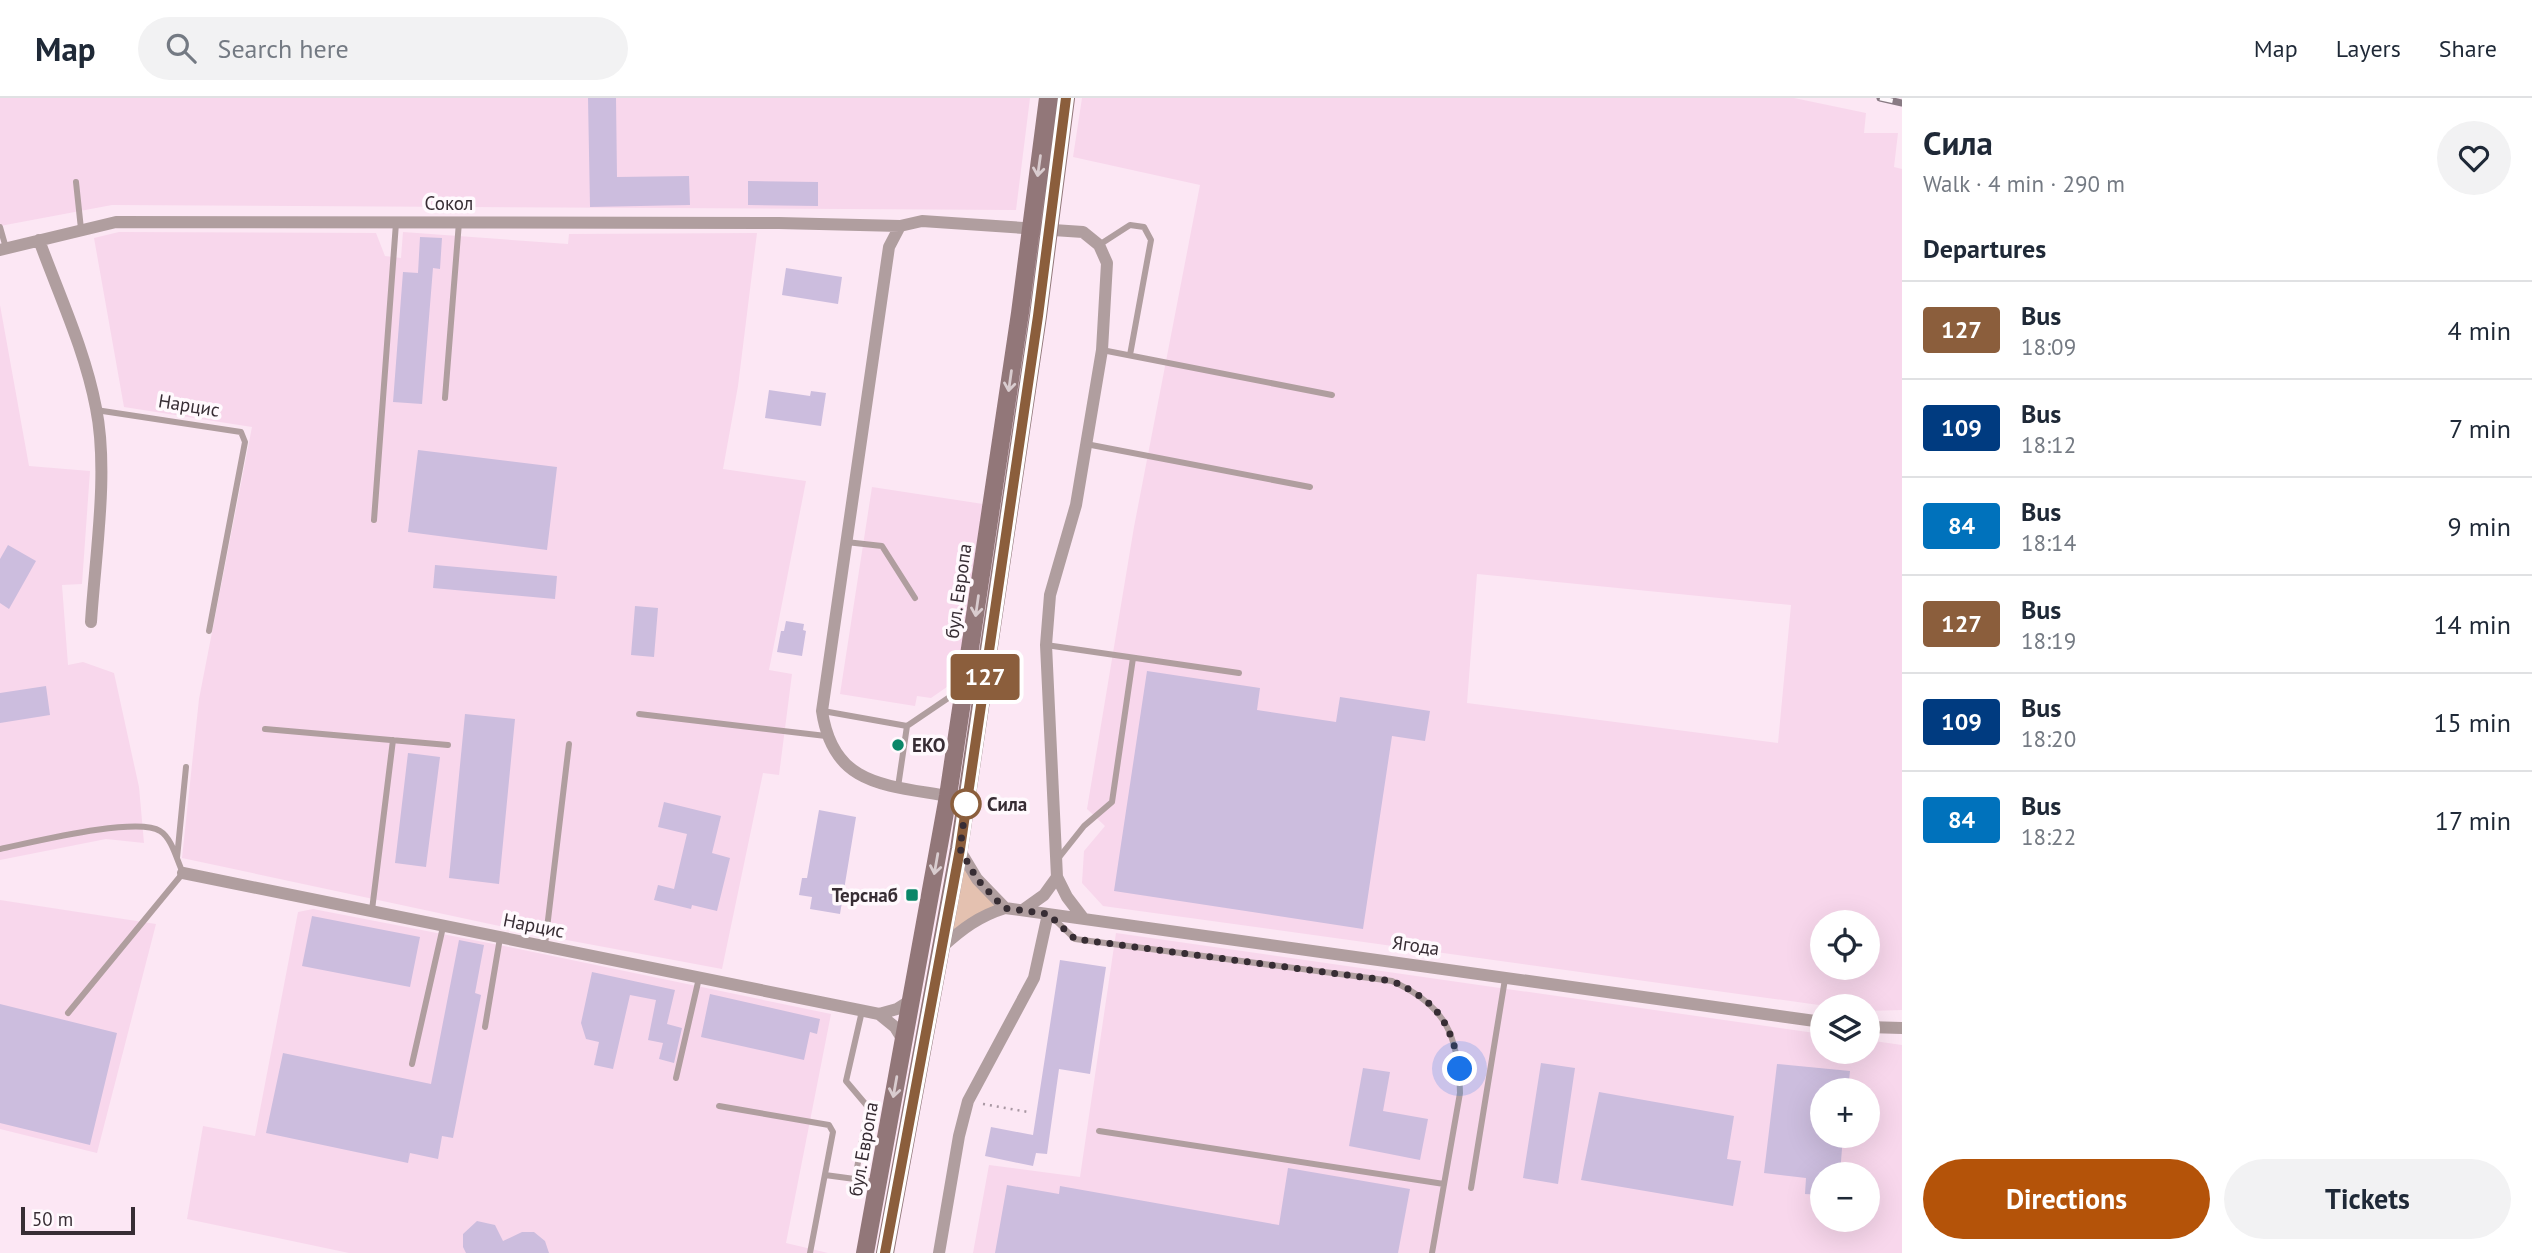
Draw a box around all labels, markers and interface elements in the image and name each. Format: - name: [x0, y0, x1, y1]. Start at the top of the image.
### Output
- search box: [138, 17, 628, 80]
- text: Map: [35, 27, 96, 70]
- icon: search: [162, 29, 200, 67]
- text: Search here: [218, 32, 349, 65]
- text: Map: [2254, 33, 2298, 64]
- text: Layers: [2336, 33, 2401, 64]
- text: Share: [2439, 33, 2497, 64]
- text: Сила: [1923, 121, 1993, 164]
- button: heart: [2437, 121, 2511, 195]
- one-way arrow: [1033, 154, 1046, 177]
- text: Walk · 4 min · 290 m: [1923, 169, 2125, 198]
- street label: Сокол: [425, 191, 473, 215]
- text: Departures: [1923, 232, 2046, 265]
- text: Bus: [2021, 299, 2061, 332]
- text: 127: [1941, 314, 1982, 345]
- text: 4 min: [2448, 314, 2511, 347]
- text: 18:09: [2021, 332, 2076, 361]
- one-way arrow: [1003, 369, 1016, 392]
- street label: Нарцис: [157, 388, 221, 422]
- text: Bus: [2021, 397, 2061, 430]
- text: 109: [1941, 412, 1982, 443]
- text: 7 min: [2449, 412, 2511, 445]
- text: 18:12: [2021, 430, 2076, 459]
- text: Bus: [2021, 495, 2061, 528]
- text: 84: [1948, 510, 1975, 541]
- text: 9 min: [2448, 510, 2511, 543]
- text: 18:14: [2021, 528, 2076, 557]
- street label: бул. Европа: [939, 542, 977, 640]
- text: Bus: [2021, 593, 2061, 626]
- one-way arrow: [970, 594, 983, 617]
- text: 127: [1941, 608, 1982, 639]
- text: 14 min: [2433, 608, 2511, 641]
- text: 18:19: [2021, 626, 2076, 655]
- line badge: 127: [945, 654, 1025, 700]
- text: 127: [965, 661, 1005, 692]
- text: Bus: [2021, 691, 2061, 724]
- text: 109: [1941, 706, 1982, 737]
- text: 15 min: [2433, 706, 2511, 739]
- text: 18:20: [2021, 724, 2076, 753]
- place label: EKO: [912, 733, 946, 757]
- marker: EKO: [890, 737, 906, 753]
- marker: Сила: [951, 789, 981, 819]
- text: Bus: [2021, 789, 2061, 822]
- place label: Сила: [987, 792, 1027, 816]
- text: 84: [1948, 804, 1975, 835]
- text: 17 min: [2435, 804, 2511, 837]
- text: 18:22: [2021, 822, 2076, 851]
- one-way arrow: [929, 852, 942, 874]
- place label: Терснаб: [832, 883, 898, 907]
- marker: Терснаб: [904, 887, 920, 903]
- street label: Нарцис: [501, 907, 567, 943]
- map controls: [1810, 910, 1880, 1232]
- button: locate: [1810, 910, 1880, 980]
- street label: Ягода: [1391, 930, 1441, 960]
- button: layers: [1810, 994, 1880, 1064]
- your location: [1442, 1051, 1477, 1086]
- one-way arrow: [888, 1075, 901, 1098]
- button: +: [1810, 1078, 1880, 1148]
- street label: бул. Европа: [843, 1100, 883, 1198]
- button: Directions: [1923, 1159, 2210, 1239]
- button: Tickets: [2224, 1159, 2511, 1239]
- button: −: [1810, 1162, 1880, 1232]
- scale bar: [21, 1204, 135, 1236]
- text: 50 m: [32, 1207, 73, 1231]

